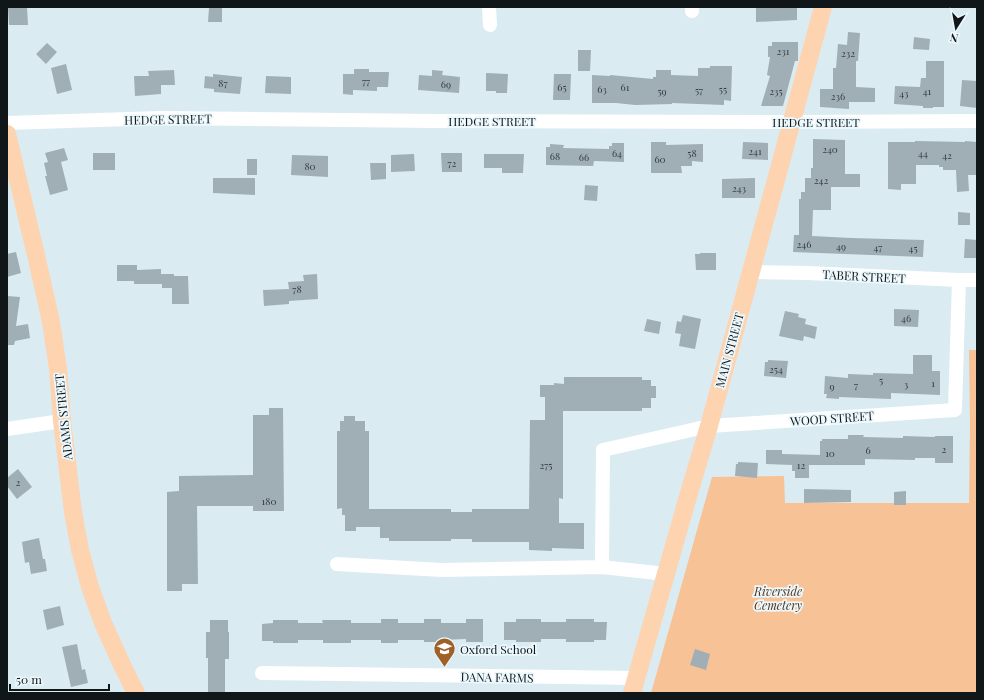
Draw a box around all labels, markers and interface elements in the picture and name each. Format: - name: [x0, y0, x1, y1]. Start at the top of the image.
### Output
- north arrow: [936, 8, 976, 48]
- text: N: [949, 30, 959, 46]
- house number: 231: [777, 44, 790, 58]
- house number: 232: [841, 46, 855, 60]
- house number: 77: [362, 74, 370, 88]
- house number: 87: [218, 76, 228, 90]
- house number: 69: [441, 77, 451, 91]
- house number: 65: [557, 80, 567, 94]
- house number: 61: [621, 80, 630, 94]
- house number: 63: [597, 82, 607, 96]
- house number: 55: [719, 82, 727, 96]
- house number: 57: [695, 83, 703, 97]
- house number: 59: [657, 84, 667, 98]
- house number: 235: [769, 84, 783, 98]
- house number: 41: [923, 84, 932, 98]
- house number: 43: [899, 86, 909, 100]
- house number: 236: [831, 89, 845, 103]
- street label: HEDGE STREET: [124, 110, 212, 128]
- street label: HEDGE STREET: [448, 113, 536, 129]
- street label: HEDGE STREET: [772, 114, 860, 130]
- house number: 240: [822, 142, 838, 156]
- house number: 241: [748, 144, 762, 158]
- house number: 64: [612, 146, 622, 160]
- house number: 58: [687, 146, 697, 160]
- house number: 44: [918, 146, 928, 160]
- house number: 42: [942, 148, 952, 162]
- house number: 68: [550, 149, 560, 163]
- house number: 66: [579, 150, 589, 164]
- house number: 60: [654, 152, 666, 166]
- house number: 72: [448, 156, 457, 170]
- house number: 80: [304, 159, 316, 173]
- house number: 242: [814, 173, 828, 187]
- house number: 243: [732, 181, 747, 195]
- house number: 246: [797, 237, 811, 251]
- house number: 49: [836, 239, 846, 253]
- house number: 47: [874, 240, 882, 254]
- house number: 45: [908, 241, 918, 255]
- street label: TABER STREET: [822, 266, 907, 286]
- house number: 78: [292, 282, 302, 296]
- street label: MAIN STREET: [711, 310, 747, 389]
- house number: 46: [901, 311, 911, 325]
- house number: 254: [769, 362, 783, 376]
- street label: ADAMS STREET: [50, 372, 76, 462]
- house number: 5: [879, 373, 883, 387]
- house number: 1: [931, 376, 935, 390]
- house number: 3: [904, 377, 909, 391]
- house number: 7: [854, 378, 858, 392]
- house number: 9: [829, 379, 835, 393]
- street label: WOOD STREET: [789, 407, 875, 429]
- house number: 2: [942, 442, 947, 456]
- house number: 6: [865, 443, 871, 457]
- house number: 10: [825, 446, 835, 460]
- house number: 275: [540, 458, 553, 472]
- house number: 12: [797, 458, 805, 472]
- house number: 2: [16, 475, 21, 489]
- house number: 180: [262, 494, 276, 508]
- park label: Riverside Cemetery: [753, 583, 802, 613]
- school or university icon: Oxford School: [432, 636, 458, 669]
- place label: Oxford School: [460, 641, 537, 657]
- scale bar: [10, 666, 109, 692]
- street label: DANA FARMS: [460, 668, 534, 686]
- text: 50 m: [16, 671, 42, 687]

